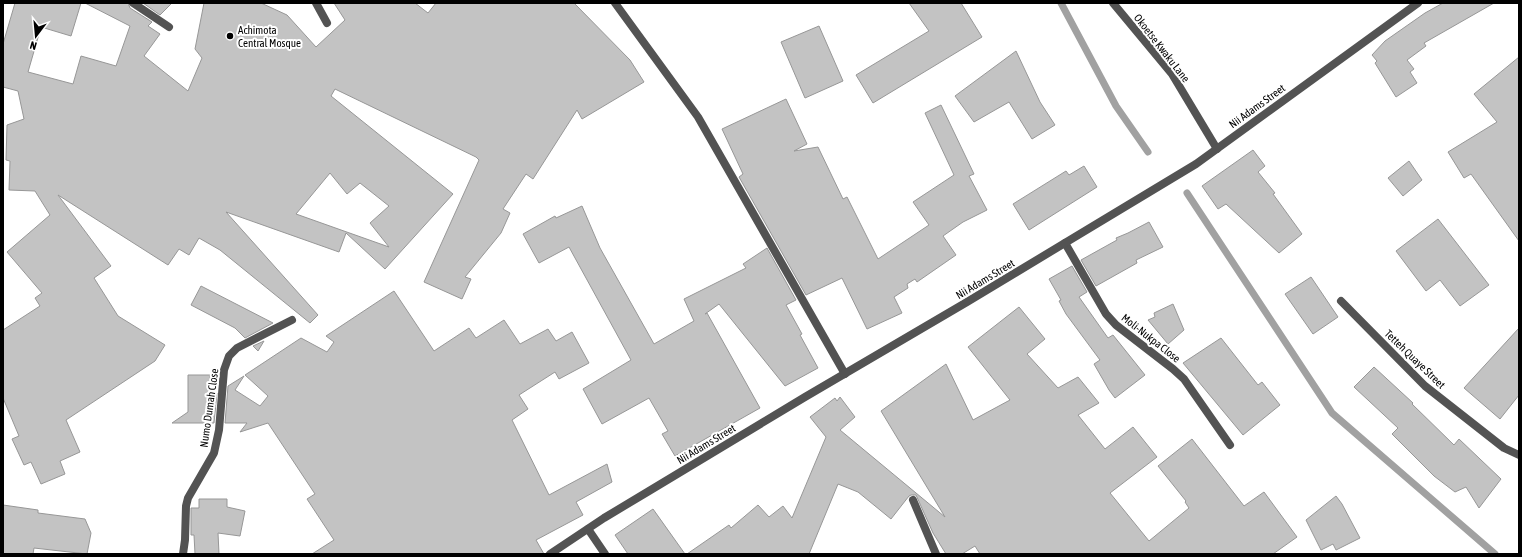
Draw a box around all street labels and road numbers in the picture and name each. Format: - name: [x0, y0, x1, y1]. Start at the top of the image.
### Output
- street label: Okoetse Kwaku Lane: [1132, 12, 1192, 84]
- street label: Nii Adams Street: [1227, 82, 1287, 130]
- street label: Nii Adams Street: [954, 257, 1016, 301]
- street label: Moli-Nukpa Close: [1119, 311, 1183, 365]
- street label: Tetteh Quaye Street: [1382, 327, 1448, 391]
- street label: Numo Dumah Close: [198, 368, 220, 448]
- street label: Nii Adams Street: [675, 422, 737, 466]

